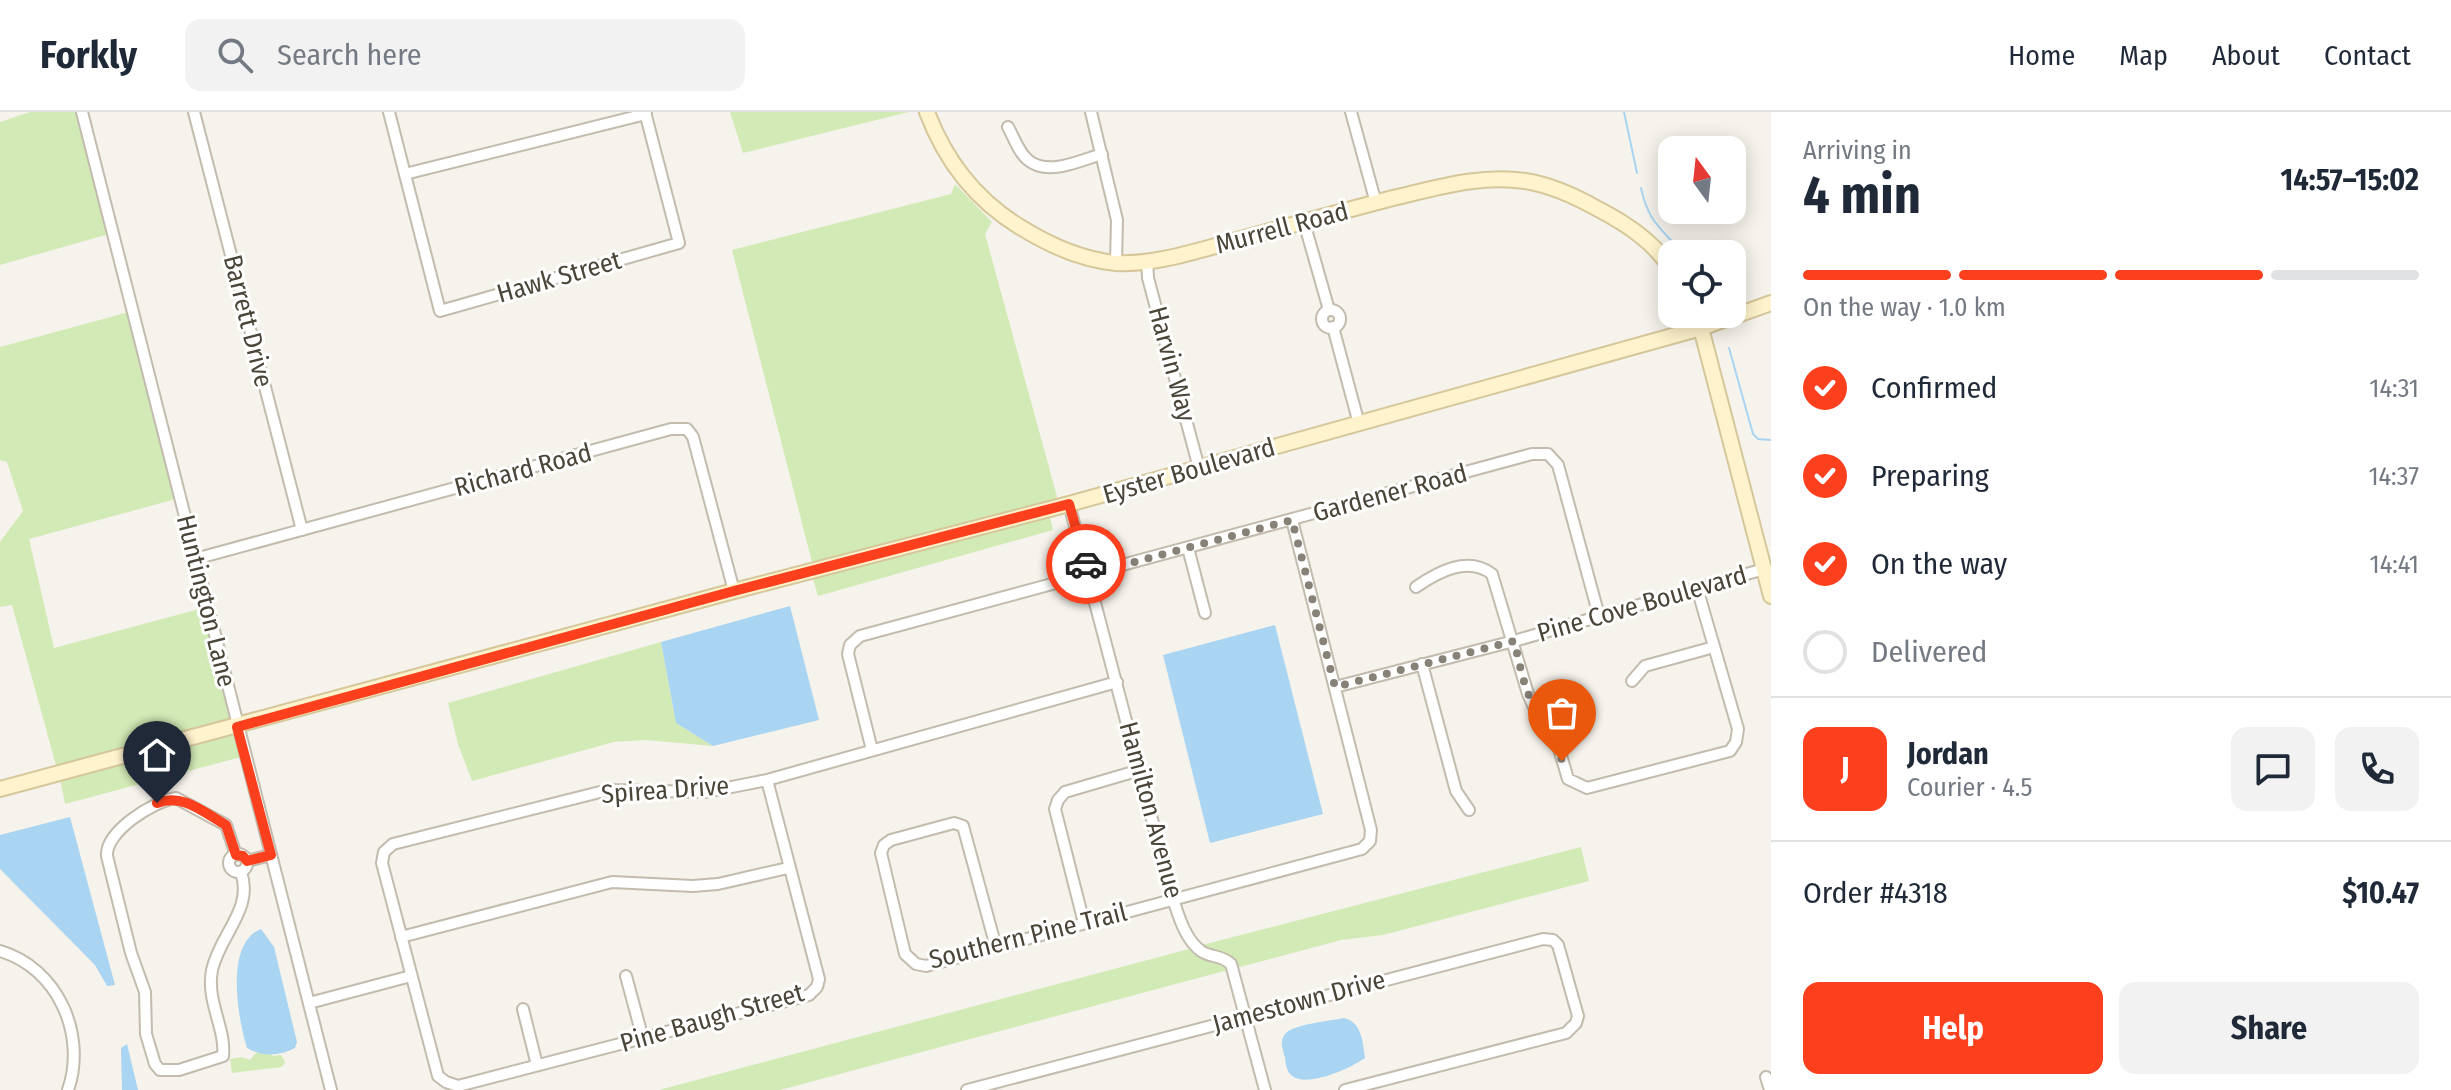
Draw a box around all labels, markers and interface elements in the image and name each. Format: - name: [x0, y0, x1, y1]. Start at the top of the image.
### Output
- search box: [185, 19, 745, 91]
- text: Forkly: [40, 32, 137, 78]
- icon: search: [213, 33, 257, 77]
- text: Search here: [277, 37, 422, 73]
- text: Home: [2008, 39, 2075, 72]
- text: Map: [2119, 39, 2168, 72]
- text: About: [2212, 39, 2280, 72]
- text: Contact: [2324, 39, 2411, 72]
- text: Arriving in: [1803, 135, 1912, 166]
- north arrow: [1658, 136, 1746, 224]
- map controls: [1658, 136, 1746, 328]
- text: 14:57–15:02: [2281, 162, 2419, 198]
- text: 4 min: [1803, 164, 1921, 227]
- street label: Murrell Road: [1212, 195, 1352, 261]
- button: locate: [1658, 240, 1746, 328]
- street label: Hawk Street: [493, 244, 625, 309]
- street label: Barrett Drive: [217, 252, 279, 390]
- text: On the way · 1.0 km: [1803, 292, 2006, 323]
- street label: Harvin Way: [1142, 303, 1202, 425]
- icon: check: [1803, 366, 1847, 410]
- text: Confirmed: [1871, 370, 1997, 406]
- text: 14:31: [2369, 373, 2419, 404]
- street label: Eyster Boulevard: [1099, 432, 1279, 510]
- street label: Richard Road: [451, 437, 595, 503]
- icon: check: [1803, 454, 1847, 498]
- street label: Gardener Road: [1309, 458, 1471, 528]
- text: Preparing: [1871, 458, 1989, 494]
- text: 14:37: [2368, 461, 2419, 492]
- street label: Huntington Lane: [170, 512, 242, 690]
- courier: [1046, 524, 1126, 604]
- icon: car: [1064, 542, 1108, 586]
- icon: check: [1803, 542, 1847, 586]
- text: On the way: [1871, 546, 2007, 582]
- text: 14:41: [2370, 549, 2419, 580]
- street label: Pine Cove Boulevard: [1534, 559, 1750, 649]
- text: Delivered: [1871, 634, 1987, 670]
- pin: [1528, 679, 1596, 761]
- icon: bag: [1540, 691, 1584, 735]
- street label: Hamilton Avenue: [1113, 718, 1189, 902]
- pin: [123, 721, 191, 803]
- button: chat: [2231, 727, 2315, 811]
- button: phone: [2335, 727, 2419, 811]
- icon: home: [135, 733, 179, 777]
- text: Jordan: [1907, 736, 1989, 772]
- text: J: [1841, 751, 1849, 787]
- street label: Spirea Drive: [600, 770, 730, 810]
- text: Courier · 4.5: [1907, 772, 2033, 803]
- text: Order #4318: [1803, 875, 1948, 911]
- text: $10.47: [2342, 875, 2419, 911]
- street label: Southern Pine Trail: [926, 896, 1130, 976]
- street label: Jamestown Drive: [1209, 964, 1389, 1040]
- street label: Pine Baugh Street: [617, 977, 808, 1059]
- button: Help: [1803, 982, 2103, 1074]
- button: Share: [2119, 982, 2419, 1074]

